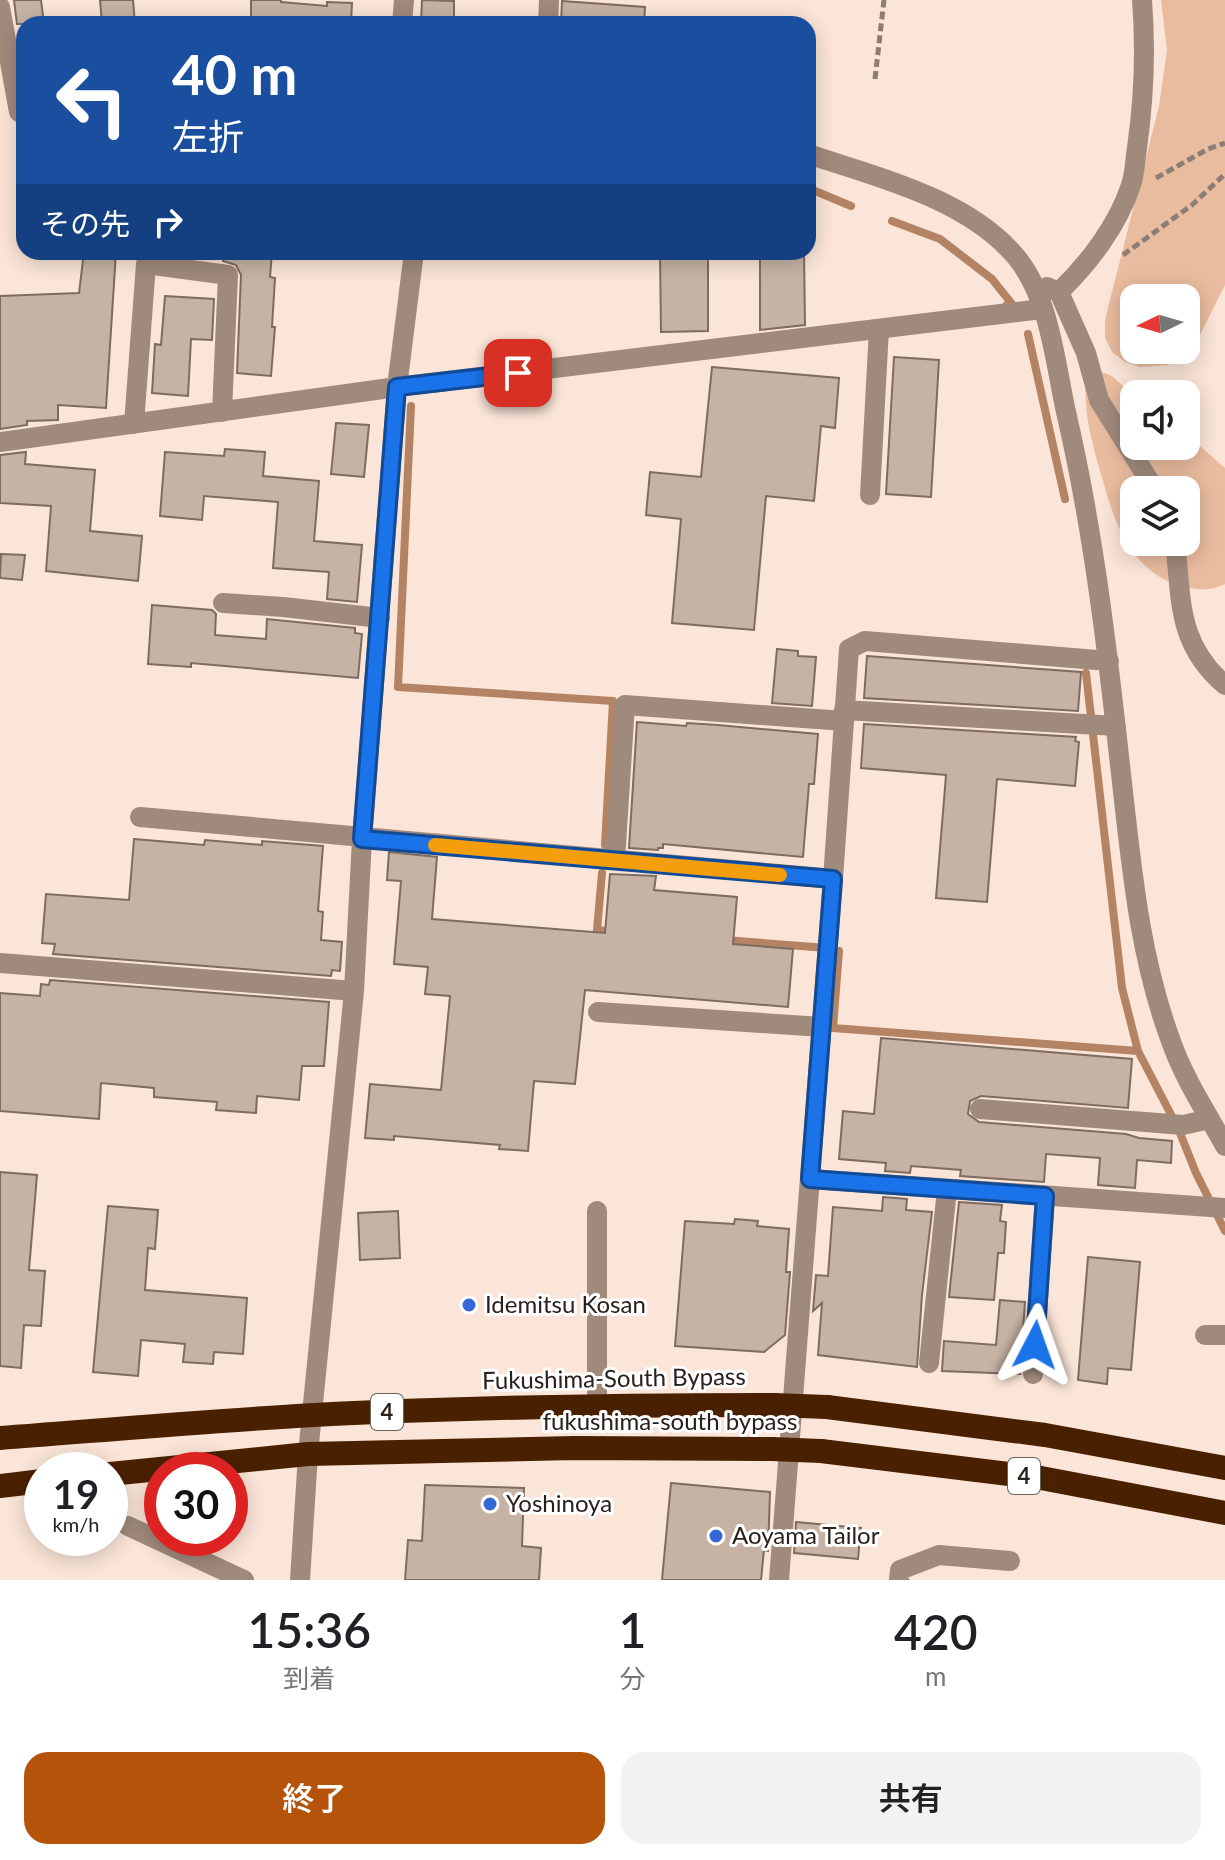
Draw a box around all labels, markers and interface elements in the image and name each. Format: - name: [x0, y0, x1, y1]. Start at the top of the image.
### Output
- text: 40 m: [172, 40, 297, 107]
- icon: left: [40, 48, 144, 152]
- text: 左折: [172, 114, 244, 158]
- icon: right: [146, 200, 190, 244]
- text: その先: [40, 205, 130, 241]
- north arrow: [1120, 284, 1200, 364]
- map controls: [1120, 284, 1200, 556]
- pin: [484, 339, 552, 407]
- icon: arrive: [496, 351, 540, 395]
- button: sound: [1120, 380, 1200, 460]
- button: layers: [1120, 476, 1200, 556]
- place label: Idemitsu Kosan: [485, 1289, 646, 1318]
- marker: Idemitsu Kosan: [460, 1296, 478, 1314]
- position arrow: [993, 1303, 1077, 1387]
- street label: Fukushima-South Bypass: [482, 1361, 746, 1394]
- road number: 4: [371, 1394, 403, 1430]
- street label: fukushima-south bypass: [543, 1406, 797, 1435]
- speed limit sign: 30: [144, 1452, 248, 1556]
- road number: 4: [1008, 1458, 1040, 1494]
- text: 19: [53, 1470, 99, 1518]
- place label: Yoshinoya: [506, 1488, 612, 1517]
- marker: Yoshinoya: [481, 1495, 499, 1513]
- text: km/h: [53, 1512, 99, 1536]
- place label: Aoyama Tailor: [732, 1520, 880, 1549]
- marker: Aoyama Tailor: [707, 1527, 725, 1545]
- text: 15:36: [248, 1601, 371, 1658]
- text: 1: [619, 1601, 646, 1658]
- text: 420: [894, 1603, 977, 1660]
- text: m: [925, 1660, 946, 1692]
- text: 到着: [283, 1662, 335, 1694]
- text: 分: [620, 1662, 646, 1694]
- button: 終了: [24, 1752, 605, 1844]
- button: 共有: [621, 1752, 1201, 1844]

